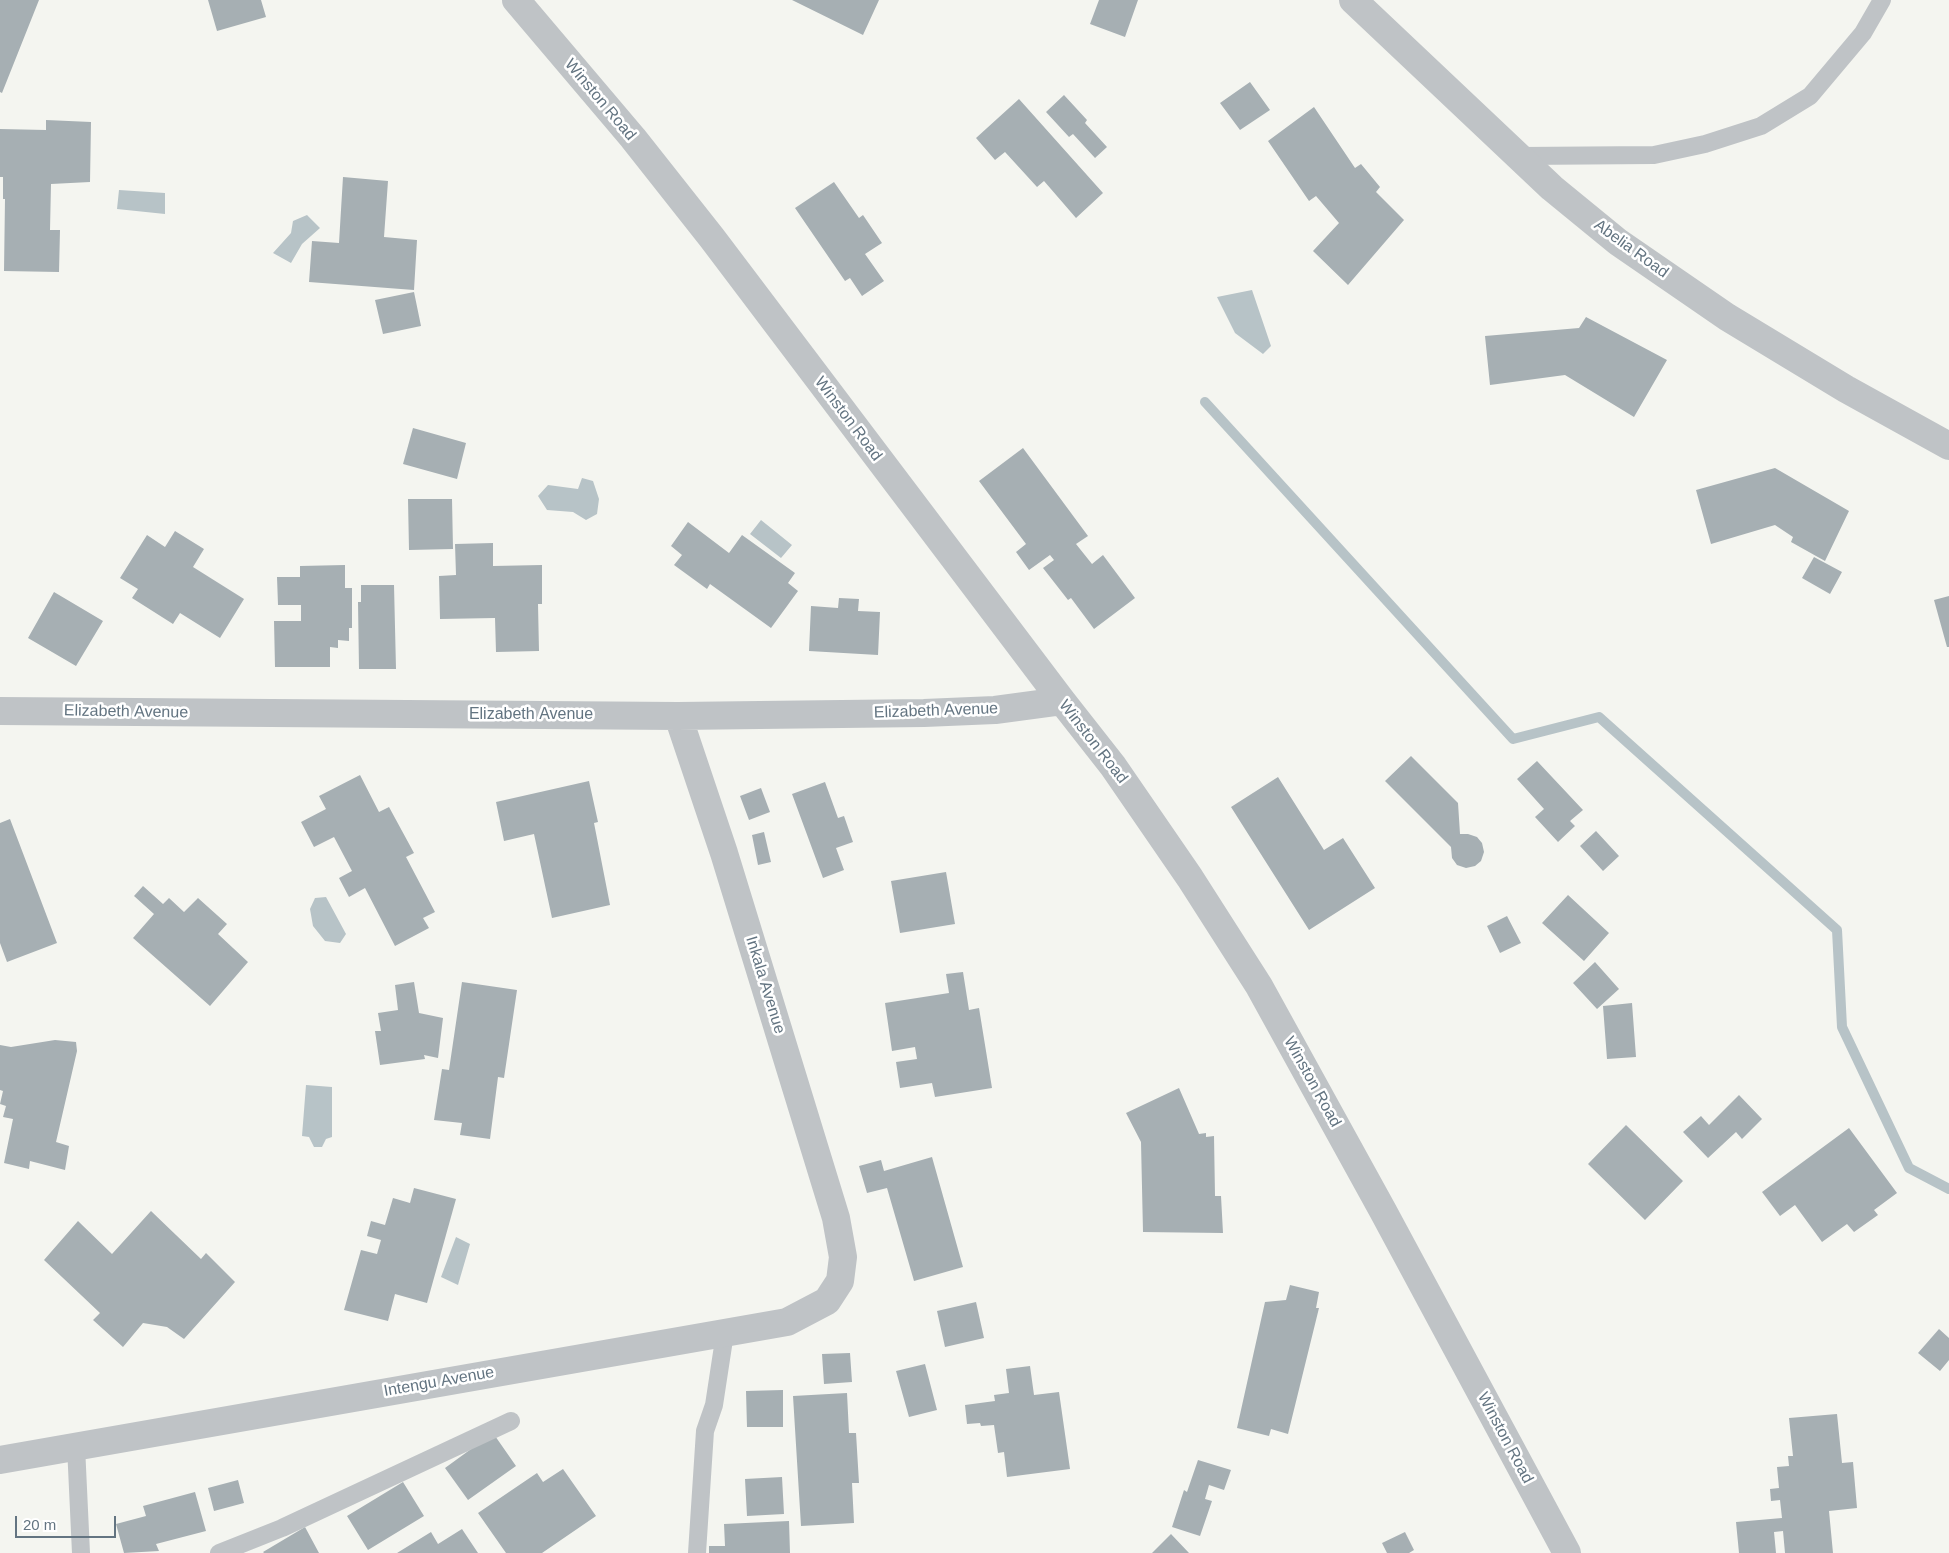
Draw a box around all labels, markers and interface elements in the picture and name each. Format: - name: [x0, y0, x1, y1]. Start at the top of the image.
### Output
- street label: Winston Road: [560, 55, 640, 145]
- street label: Abelia Road: [1590, 216, 1672, 282]
- street label: Winston Road: [810, 373, 886, 465]
- street label: Winston Road: [1055, 696, 1131, 788]
- street label: Elizabeth Avenue: [874, 699, 998, 723]
- street label: Elizabeth Avenue: [64, 701, 188, 723]
- street label: Elizabeth Avenue: [469, 705, 593, 725]
- street label: Inkala Avenue: [741, 934, 789, 1036]
- street label: Winston Road: [1279, 1033, 1345, 1131]
- street label: Intengu Avenue: [382, 1363, 496, 1401]
- street label: Winston Road: [1473, 1389, 1537, 1487]
- scale bar: [18, 1506, 119, 1538]
- text: 20 m: [23, 1516, 56, 1533]

